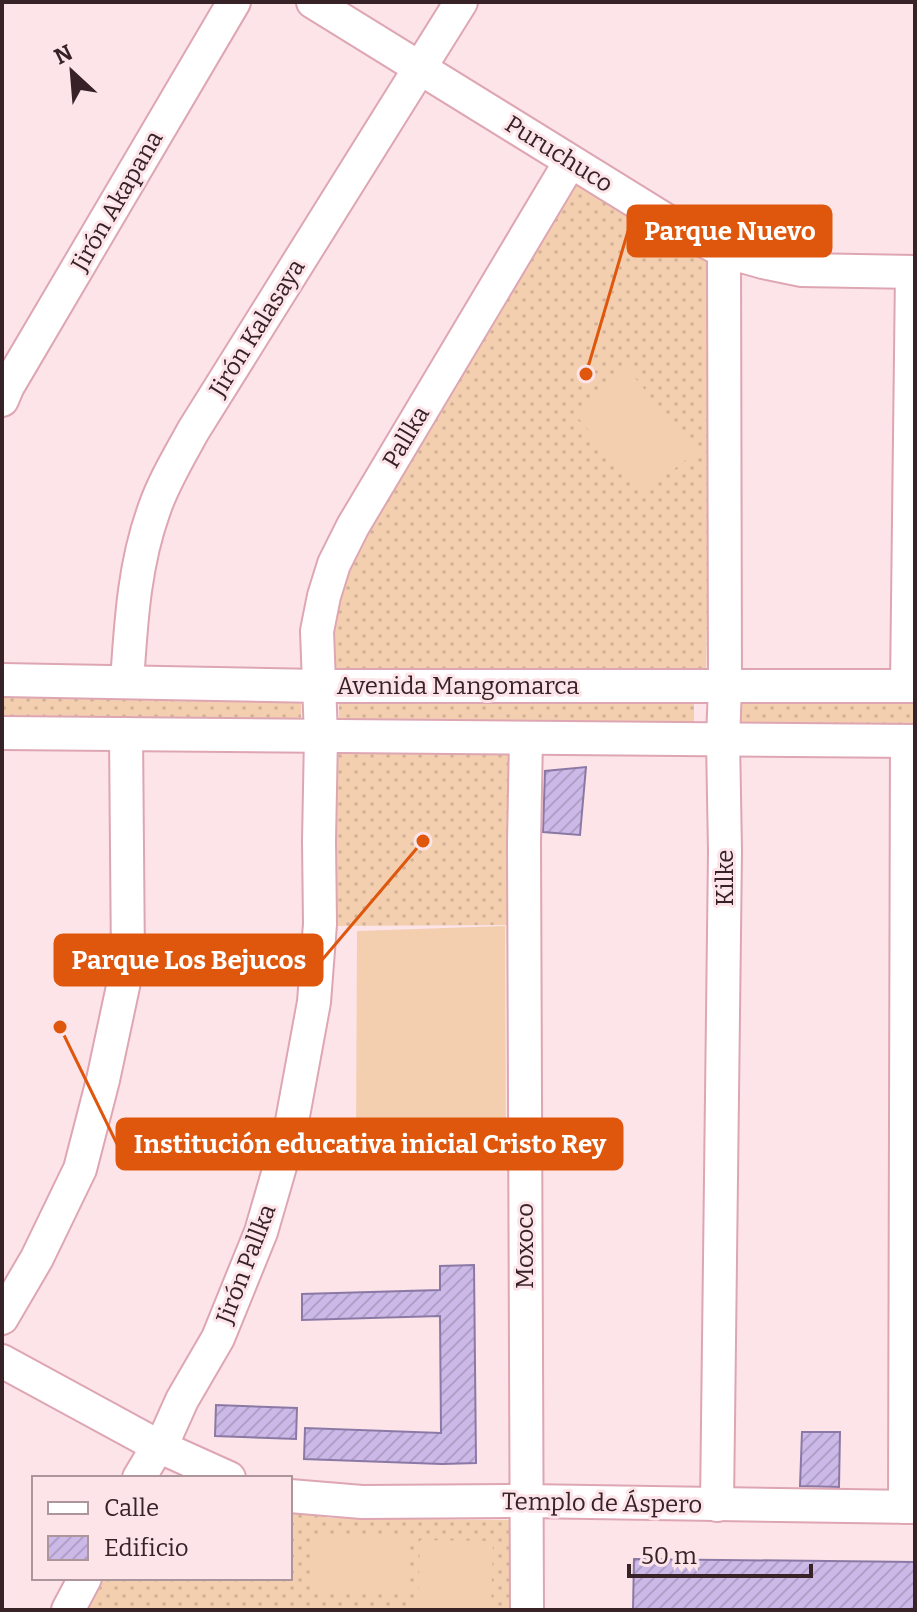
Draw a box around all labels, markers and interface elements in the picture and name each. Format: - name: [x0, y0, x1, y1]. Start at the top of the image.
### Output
- north arrow: [32, 32, 112, 112]
- text: N: [50, 39, 77, 70]
- street label: Puruchuco: [500, 110, 618, 198]
- street label: Jirón Akapana: [65, 126, 168, 277]
- callout: Parque Nuevo: [628, 206, 831, 256]
- text: Parque Nuevo: [644, 216, 816, 247]
- street label: Jirón Kalasaya: [203, 254, 310, 403]
- street label: Pallka: [377, 401, 435, 473]
- street label: Avenida Mangomarca: [337, 672, 579, 700]
- street label: Kilke: [711, 850, 739, 906]
- callout: Parque Los Bejucos: [55, 935, 322, 985]
- text: Parque Los Bejucos: [72, 945, 306, 976]
- callout: Institución educativa inicial Cristo Rey: [117, 1119, 622, 1169]
- text: Institución educativa inicial Cristo Rey: [134, 1129, 607, 1160]
- street label: Jirón Pallka: [210, 1200, 282, 1329]
- street label: Moxoco: [511, 1203, 539, 1289]
- legend: [32, 1476, 292, 1580]
- street label: Templo de Áspero: [502, 1486, 702, 1519]
- text: Calle: [104, 1494, 159, 1522]
- scale bar: [629, 1528, 811, 1578]
- text: Edificio: [104, 1534, 189, 1562]
- text: 50 m: [641, 1542, 697, 1570]

